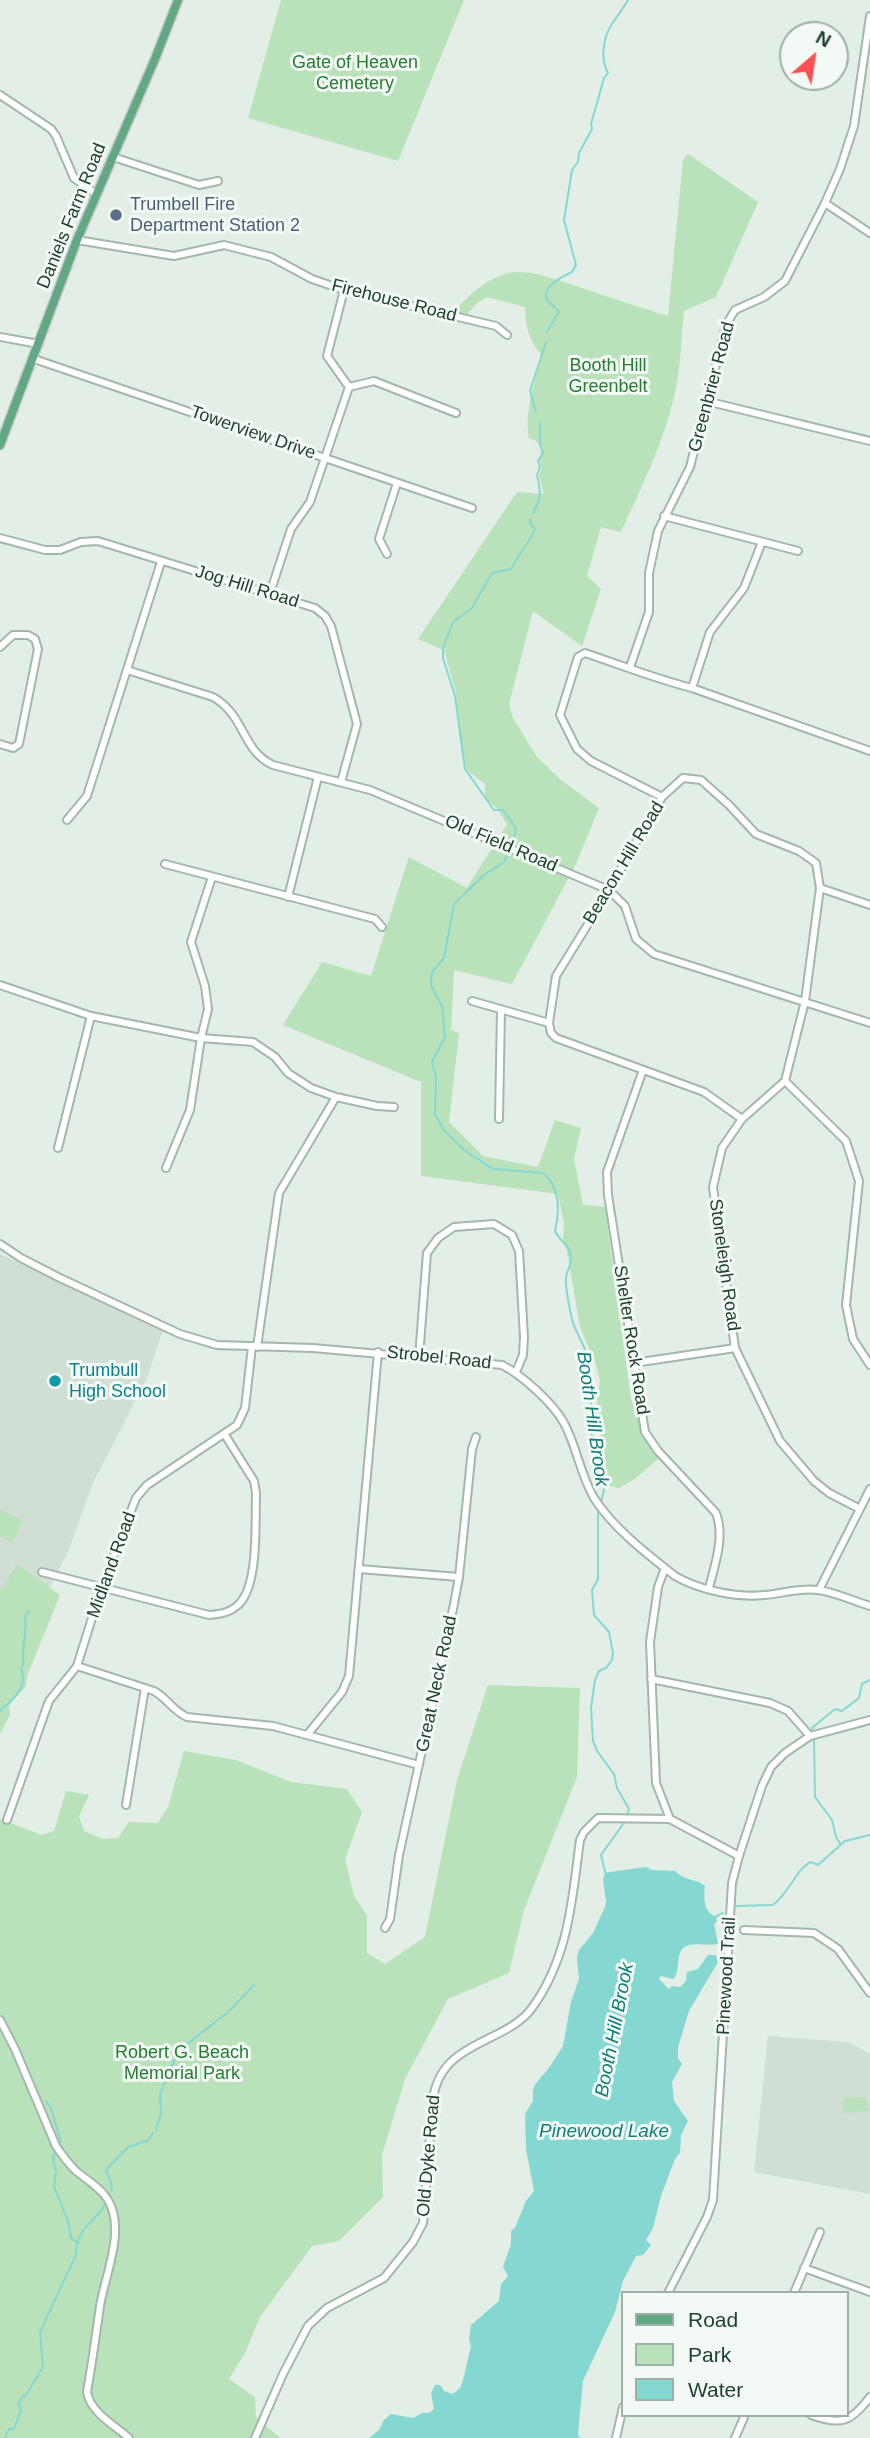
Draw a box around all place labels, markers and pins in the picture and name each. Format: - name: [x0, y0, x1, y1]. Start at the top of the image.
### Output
- place label: Trumbell Fire Department Station 2: [130, 194, 300, 236]
- marker: Trumbell Fire Department Station 2: [108, 207, 124, 223]
- place label: Trumbull High School: [69, 1360, 166, 1402]
- marker: Trumbull High School: [47, 1373, 63, 1389]

